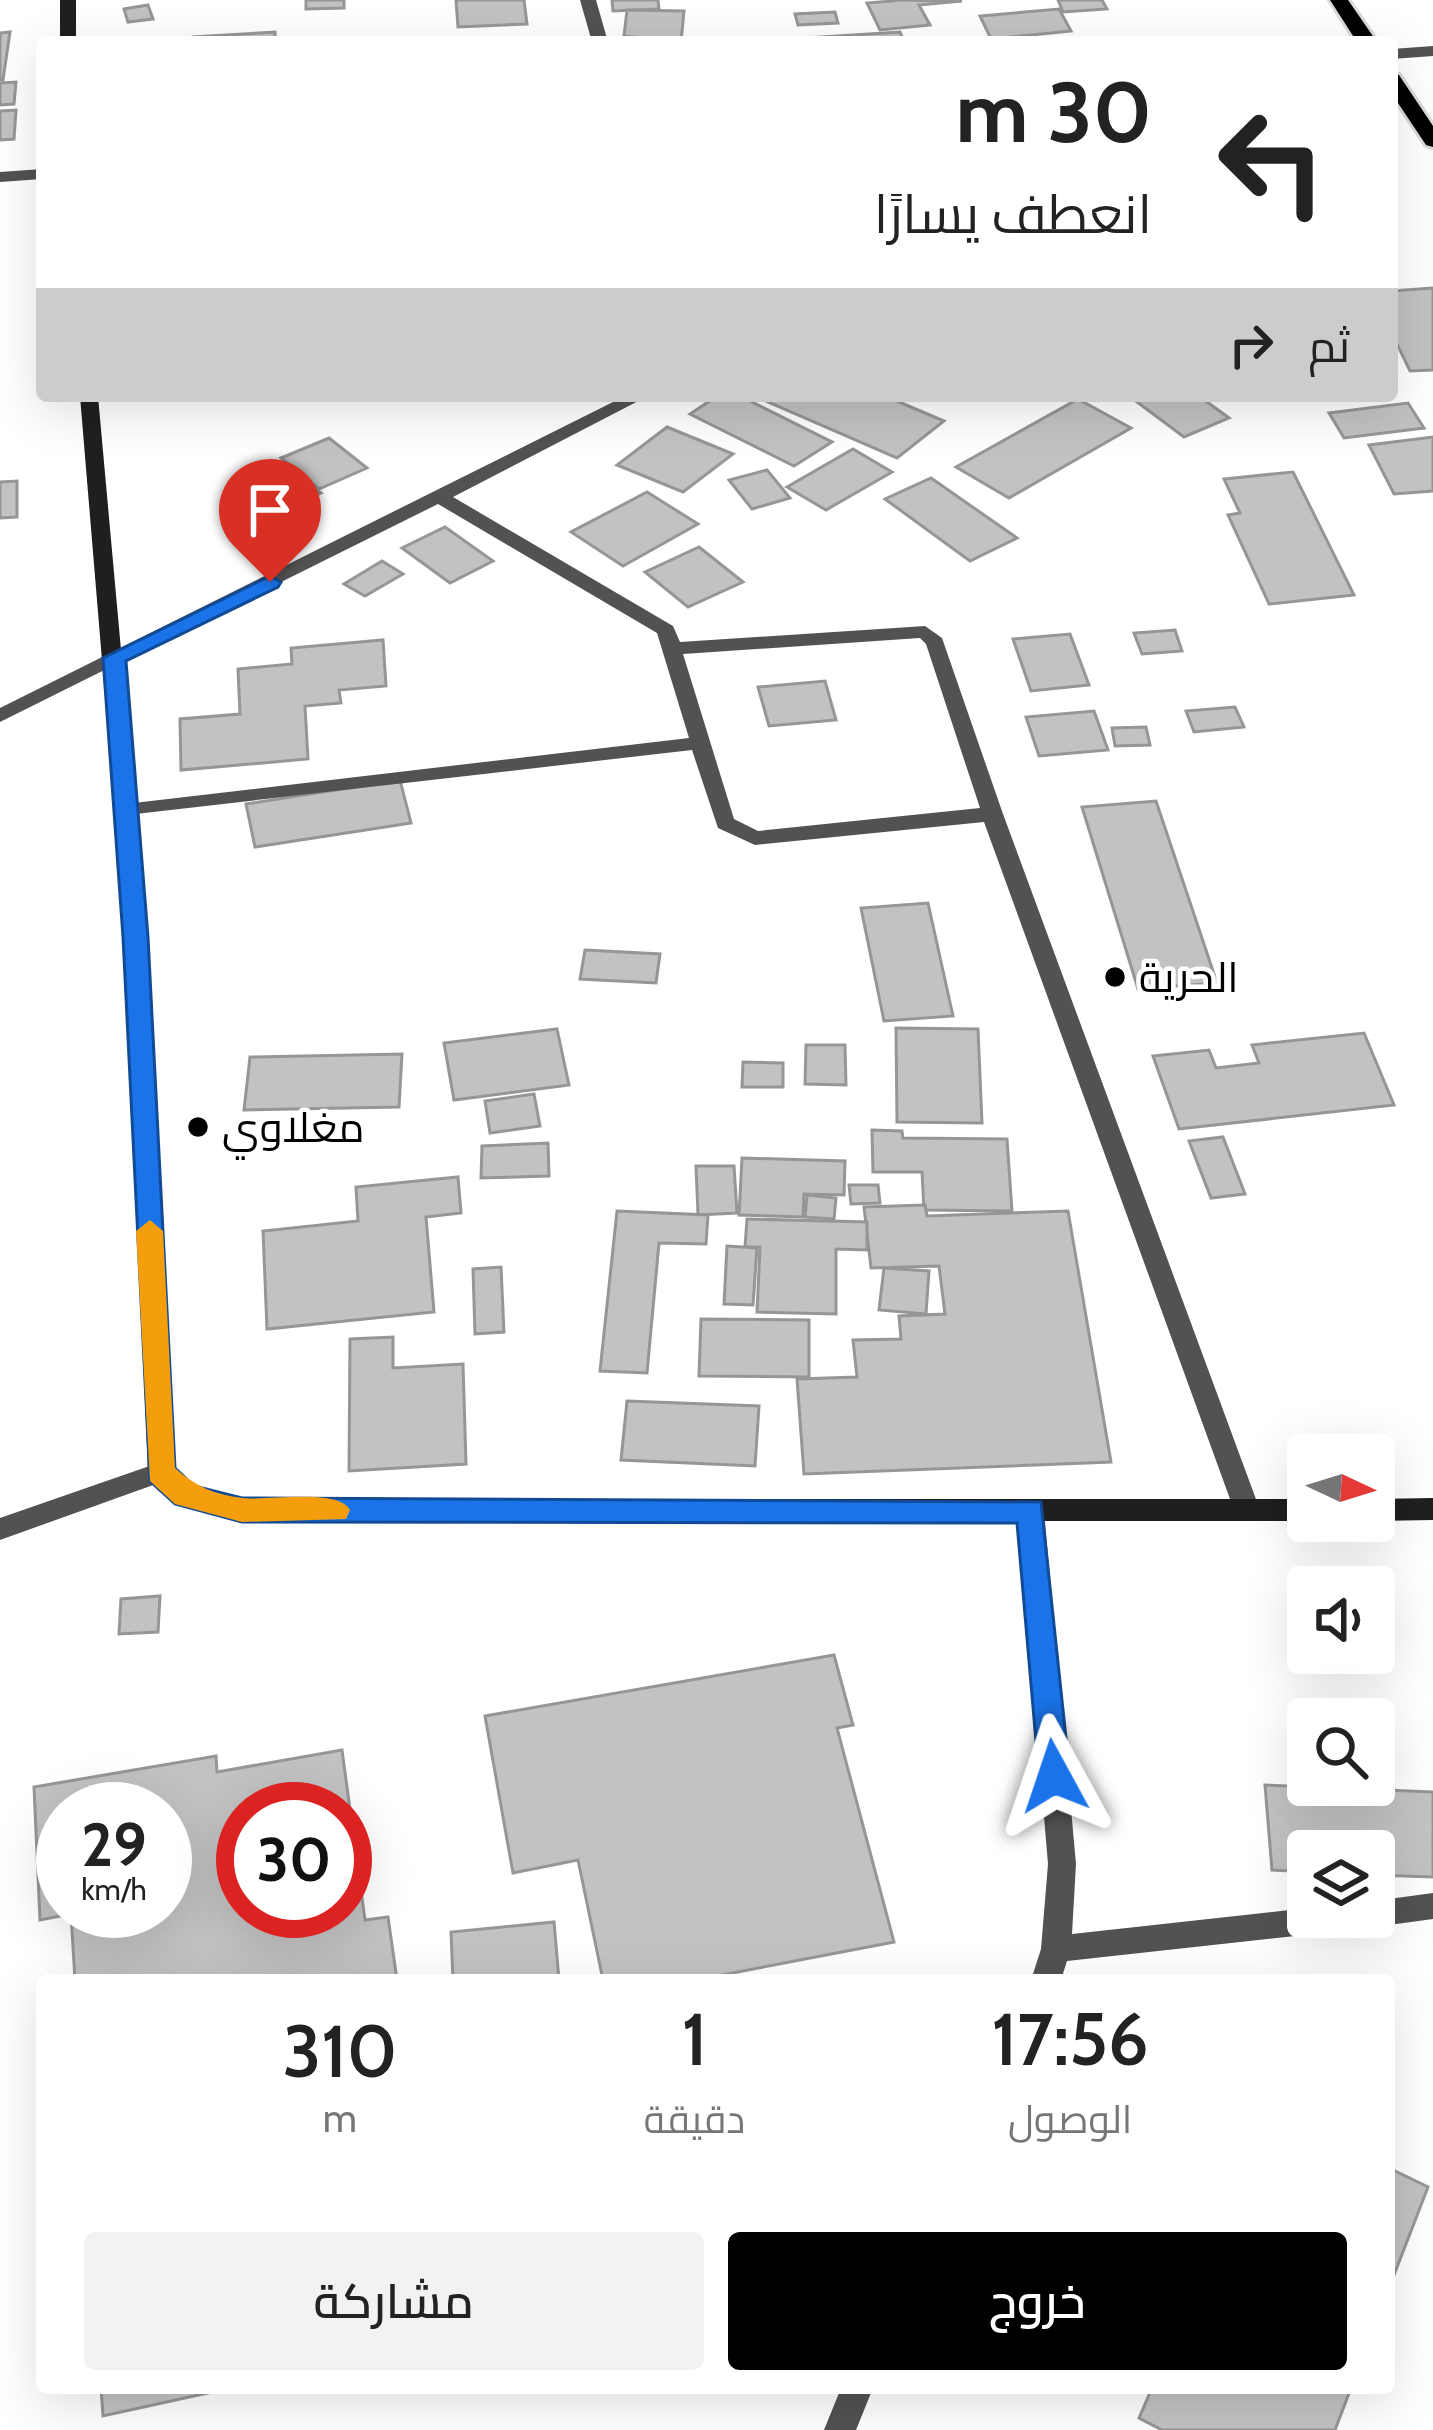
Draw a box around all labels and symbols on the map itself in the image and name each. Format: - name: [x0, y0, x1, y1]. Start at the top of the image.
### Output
- pin: [219, 459, 321, 582]
- place label: الحرية: [1139, 951, 1239, 1003]
- marker: الحرية: [1102, 964, 1128, 990]
- place label: مغلاوي: [222, 1101, 364, 1160]
- marker: مغلاوي: [185, 1114, 211, 1140]
- north arrow: [1287, 1434, 1395, 1542]
- position arrow: [991, 1713, 1117, 1839]
- speed limit sign: 30: [216, 1782, 372, 1938]

